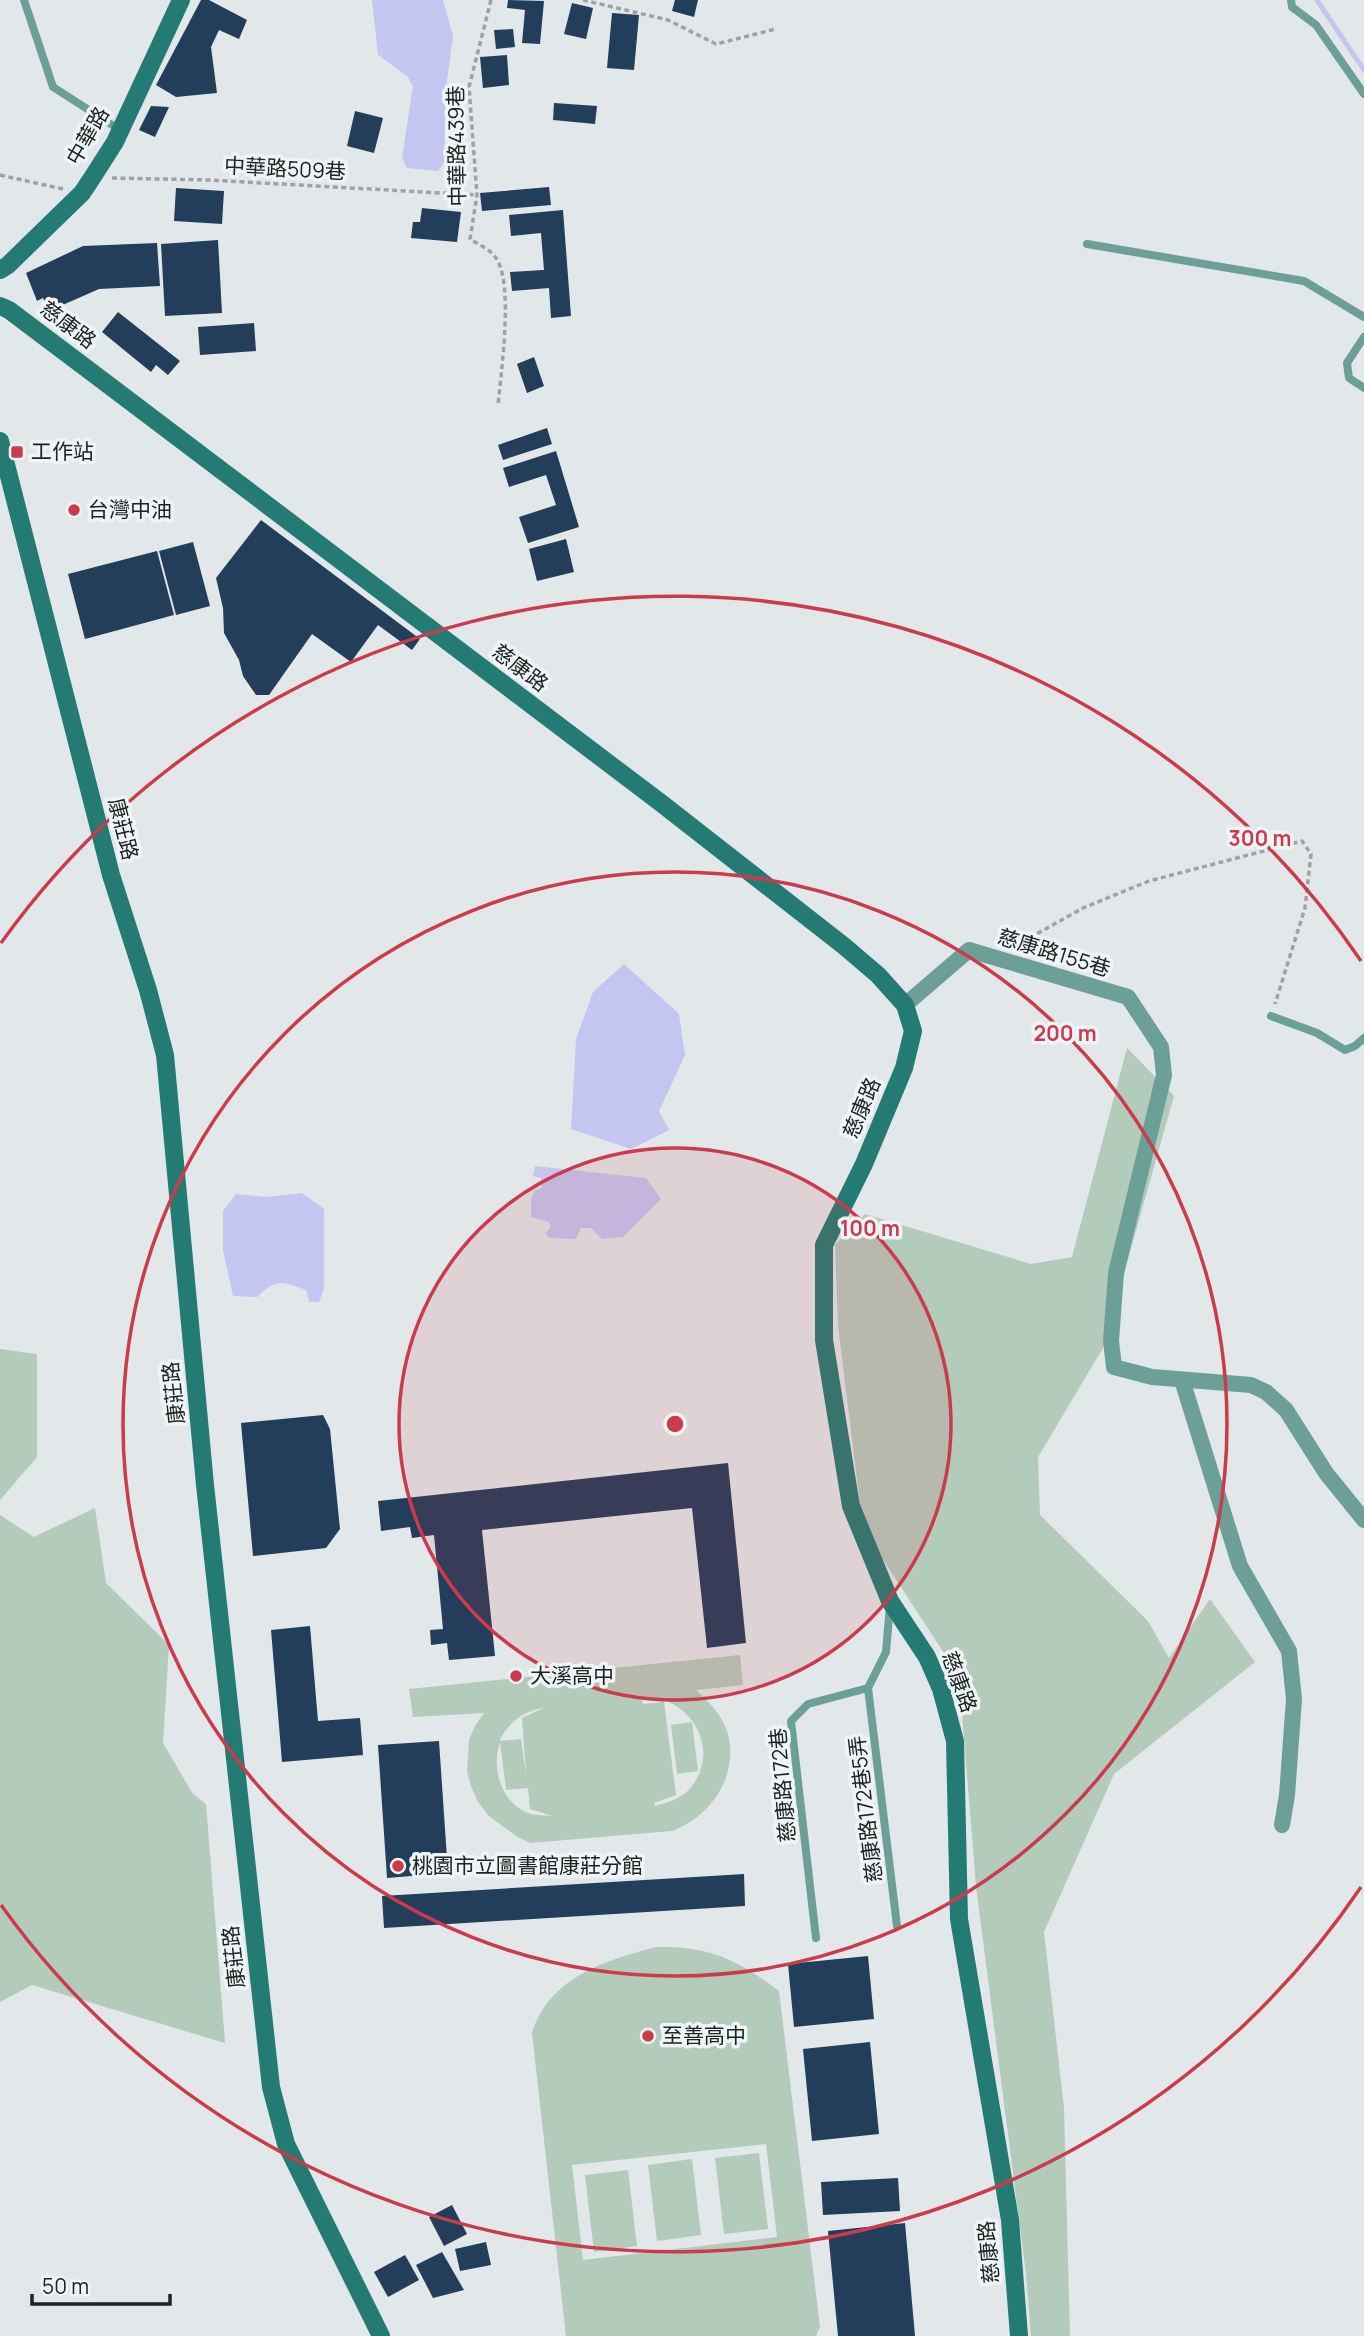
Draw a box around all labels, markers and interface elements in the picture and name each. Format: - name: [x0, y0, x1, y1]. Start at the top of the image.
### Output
- street label: 中華路439巷: [441, 85, 471, 207]
- street label: 中華路: [59, 101, 115, 170]
- street label: 中華路509巷: [223, 151, 347, 185]
- street label: 慈康路: [35, 294, 102, 354]
- place label: 工作站: [31, 437, 94, 465]
- marker: 工作站: [9, 444, 25, 460]
- place label: 台灣中油: [88, 495, 172, 523]
- marker: 台灣中油: [66, 502, 82, 518]
- street label: 慈康路: [487, 637, 554, 697]
- street label: 康莊路: [103, 795, 145, 863]
- text: 300 m: [1229, 824, 1291, 852]
- street label: 慈康路155巷: [995, 922, 1114, 982]
- text: 200 m: [1033, 1019, 1097, 1047]
- street label: 慈康路: [836, 1073, 886, 1142]
- text: 100 m: [840, 1214, 900, 1242]
- street label: 康莊路: [156, 1360, 190, 1426]
- centre of rings: [663, 1412, 687, 1436]
- street label: 慈康路: [936, 1647, 984, 1716]
- place label: 大溪高中: [530, 1661, 614, 1689]
- marker: 大溪高中: [508, 1668, 524, 1684]
- street label: 慈康路172巷: [763, 1727, 801, 1843]
- street label: 慈康路172巷5弄: [842, 1734, 888, 1884]
- place label: 桃園市立圖書館康莊分館: [412, 1851, 643, 1879]
- marker: 桃園市立圖書館康莊分館: [390, 1858, 406, 1874]
- street label: 康莊路: [216, 1924, 250, 1990]
- place label: 至善高中: [662, 2021, 746, 2049]
- marker: 至善高中: [640, 2028, 656, 2044]
- street label: 慈康路: [971, 2219, 1005, 2285]
- scale bar: [32, 2262, 170, 2306]
- text: 50 m: [42, 2272, 89, 2300]

